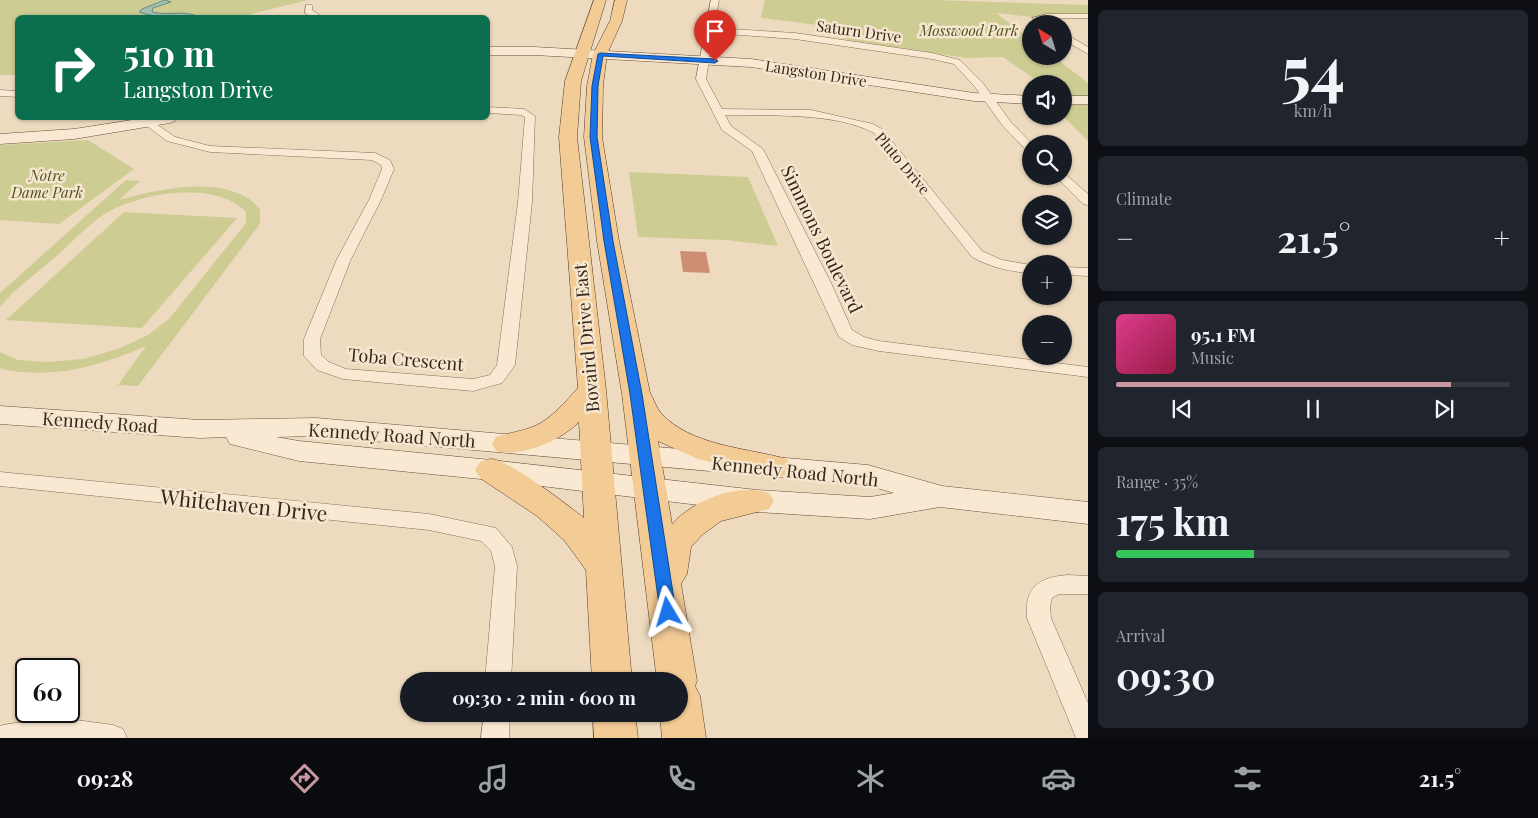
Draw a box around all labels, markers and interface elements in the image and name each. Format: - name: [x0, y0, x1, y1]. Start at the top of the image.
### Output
- pin: [694, 10, 736, 61]
- street label: Saturn Drive: [815, 15, 903, 47]
- north arrow: [1022, 15, 1072, 65]
- map controls: [1022, 15, 1072, 365]
- icon: arrive: [701, 17, 729, 45]
- park label: Mosswood Park: [919, 20, 1019, 40]
- text: 54: [1281, 24, 1345, 110]
- text: 510 m: [123, 29, 215, 76]
- icon: right: [40, 35, 105, 100]
- street label: Langston Drive: [764, 55, 868, 91]
- text: Langston Drive: [123, 74, 273, 104]
- button: sound: [1022, 75, 1072, 125]
- text: km/h: [1294, 100, 1332, 121]
- street label: Pluto Drive: [871, 128, 935, 198]
- button: search: [1022, 135, 1072, 185]
- street label: Simmons Boulevard: [776, 161, 868, 317]
- park label: Notre Dame Park: [10, 165, 83, 202]
- text: Climate: [1116, 188, 1172, 209]
- button: layers: [1022, 195, 1072, 245]
- text: 21.5°: [1277, 212, 1350, 263]
- text: −: [1116, 219, 1134, 256]
- text: +: [1494, 219, 1510, 256]
- button: +: [1022, 255, 1072, 305]
- street label: Bovaird Drive East: [567, 262, 604, 413]
- button: −: [1022, 315, 1072, 365]
- text: 95.1 FM: [1191, 321, 1256, 347]
- street label: Toba Crescent: [347, 342, 465, 376]
- text: Music: [1191, 347, 1234, 368]
- icon: previous: [1168, 395, 1196, 423]
- icon: pause: [1299, 395, 1327, 423]
- icon: next: [1430, 395, 1458, 423]
- street label: Kennedy Road: [41, 406, 159, 438]
- street label: Kennedy Road North: [308, 417, 477, 453]
- street label: Kennedy Road North: [710, 450, 880, 492]
- text: Range · 35%: [1116, 471, 1198, 492]
- street label: Whitehaven Drive: [158, 481, 329, 527]
- text: 175 km: [1116, 495, 1230, 546]
- position arrow: [641, 585, 693, 637]
- text: Arrival: [1116, 625, 1165, 646]
- text: 09:30: [1116, 649, 1216, 700]
- speed limit sign: 60: [15, 658, 80, 723]
- text: 09:30 · 2 min · 600 m: [452, 684, 636, 710]
- icon: directions: [287, 761, 322, 796]
- icon: music: [476, 761, 511, 796]
- icon: phone: [664, 761, 699, 796]
- icon: climate: [853, 761, 888, 796]
- icon: car: [1041, 761, 1076, 796]
- icon: filters: [1230, 761, 1265, 796]
- text: 09:28: [77, 763, 133, 793]
- text: 21.5°: [1419, 763, 1461, 793]

